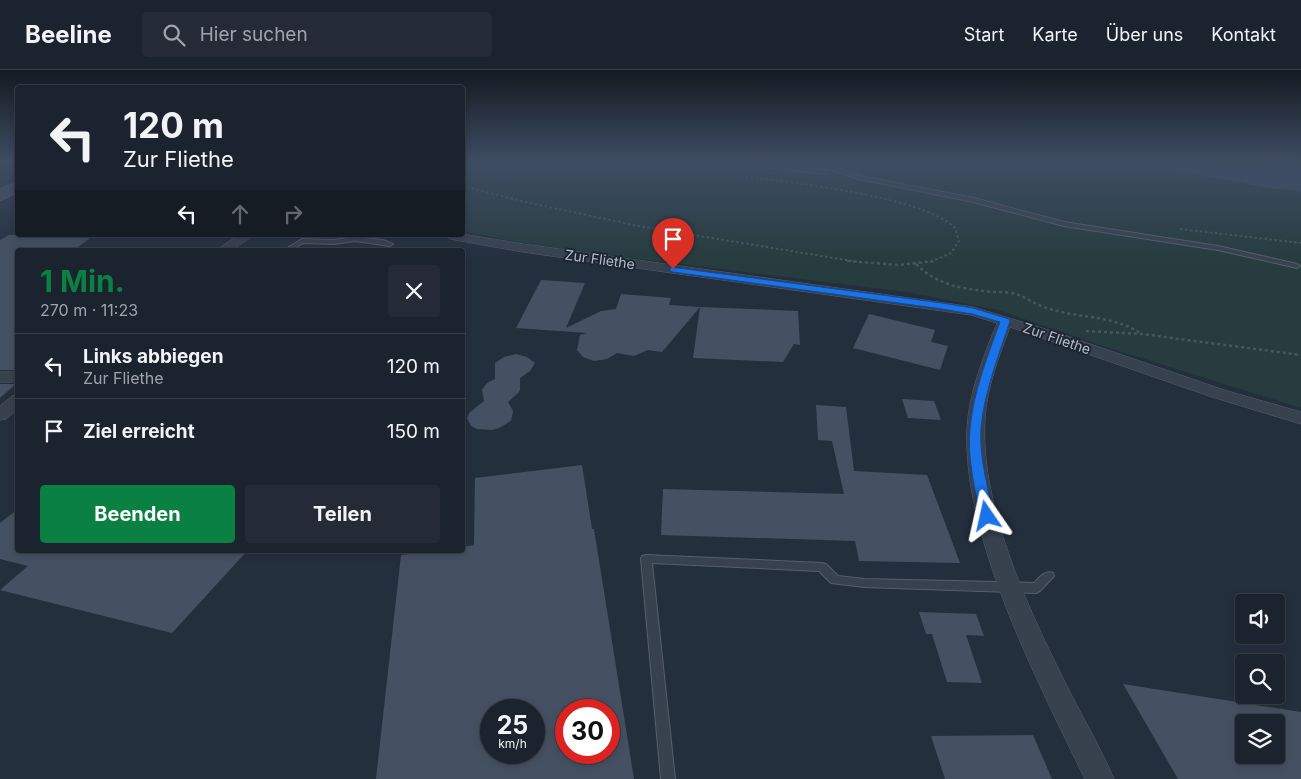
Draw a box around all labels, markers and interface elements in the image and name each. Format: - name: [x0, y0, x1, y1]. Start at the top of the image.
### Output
- search box: [142, 12, 492, 57]
- text: Beeline: [25, 20, 112, 49]
- icon: search: [160, 21, 188, 49]
- text: Hier suchen: [200, 23, 308, 46]
- text: Start: [964, 24, 1004, 45]
- text: Karte: [1032, 24, 1078, 45]
- text: Über uns: [1106, 24, 1183, 45]
- text: Kontakt: [1211, 24, 1276, 45]
- text: 120 m: [123, 104, 224, 146]
- icon: left: [40, 105, 105, 170]
- text: Zur Fliethe: [123, 146, 234, 172]
- icon: left: [173, 200, 201, 228]
- icon: ahead: [226, 200, 254, 228]
- icon: right: [279, 200, 307, 228]
- pin: [652, 218, 694, 269]
- icon: arrive: [659, 225, 687, 253]
- street label: Zur Fliethe: [564, 246, 636, 272]
- text: 1 Min.: [40, 263, 125, 299]
- button: close: [388, 265, 440, 317]
- text: 270 m · 11:23: [40, 300, 138, 320]
- street label: Zur Fliethe: [1021, 318, 1093, 358]
- text: Links abbiegen: [83, 345, 224, 368]
- icon: left: [40, 352, 68, 380]
- text: 120 m: [387, 355, 440, 378]
- text: Zur Fliethe: [83, 368, 164, 388]
- icon: arrive: [40, 417, 68, 445]
- text: Ziel erreicht: [83, 420, 195, 443]
- text: 150 m: [387, 420, 440, 443]
- button: Beenden: [40, 485, 235, 543]
- button: Teilen: [245, 485, 440, 543]
- position arrow: [960, 489, 1012, 541]
- map controls: [1235, 594, 1285, 764]
- button: sound: [1235, 594, 1285, 644]
- button: search: [1235, 654, 1285, 704]
- speed limit sign: 30: [555, 699, 620, 764]
- text: 25: [497, 710, 528, 740]
- button: layers: [1235, 714, 1285, 764]
- text: km/h: [498, 736, 527, 751]

